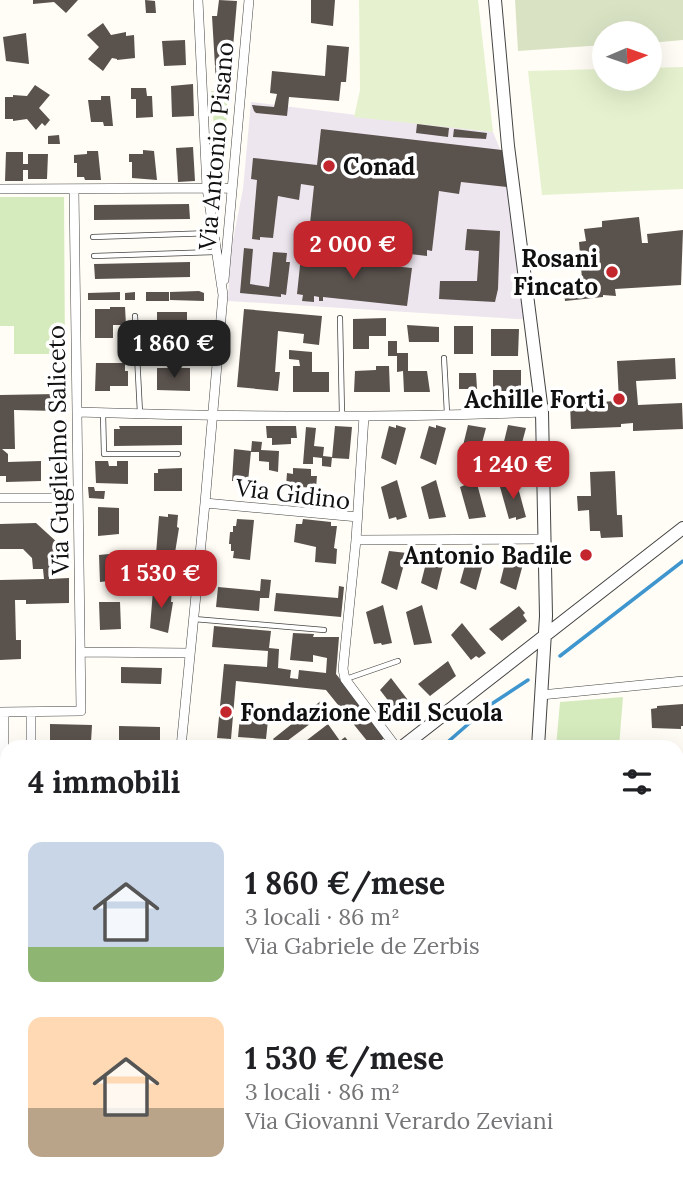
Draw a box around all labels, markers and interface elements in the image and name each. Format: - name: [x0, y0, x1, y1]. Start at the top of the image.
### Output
- north arrow: [592, 21, 662, 91]
- map controls: [592, 21, 662, 91]
- street label: Via Antonio Pisano: [191, 41, 241, 252]
- place label: Conad: [343, 151, 415, 182]
- marker: Conad: [321, 158, 337, 174]
- pin: 2 000 €: [288, 222, 418, 281]
- text: 2 000 €: [310, 229, 396, 258]
- place label: Rosani Fincato: [513, 243, 598, 302]
- marker: Rosani Fincato: [604, 264, 620, 280]
- pin: 1 860 €: [109, 320, 239, 380]
- street label: Via Guglielmo Saliceto: [40, 325, 76, 576]
- text: 1 860 €: [133, 328, 215, 357]
- place label: Achille Forti: [464, 384, 605, 415]
- marker: Achille Forti: [611, 391, 627, 407]
- pin: 1 240 €: [448, 442, 578, 501]
- text: 1 240 €: [473, 449, 553, 478]
- street label: Via Gidino: [233, 471, 352, 516]
- place label: Antonio Badile: [403, 540, 572, 571]
- marker: Antonio Badile: [578, 547, 594, 563]
- pin: 1 530 €: [96, 550, 226, 610]
- text: 1 530 €: [121, 558, 201, 587]
- place label: Fondazione Edil Scuola: [240, 697, 503, 728]
- marker: Fondazione Edil Scuola: [218, 704, 234, 720]
- text: 4 immobili: [28, 763, 180, 801]
- icon: filters: [618, 763, 656, 801]
- text: 1 860 €/mese: [245, 864, 445, 902]
- icon: home: [84, 870, 168, 954]
- text: 3 locali · 86 m²: [245, 902, 400, 931]
- text: Via Gabriele de Zerbis: [245, 931, 480, 960]
- text: 1 530 €/mese: [245, 1039, 444, 1077]
- icon: home: [84, 1045, 168, 1129]
- text: 3 locali · 86 m²: [245, 1077, 400, 1106]
- text: Via Giovanni Verardo Zeviani: [245, 1106, 553, 1135]

